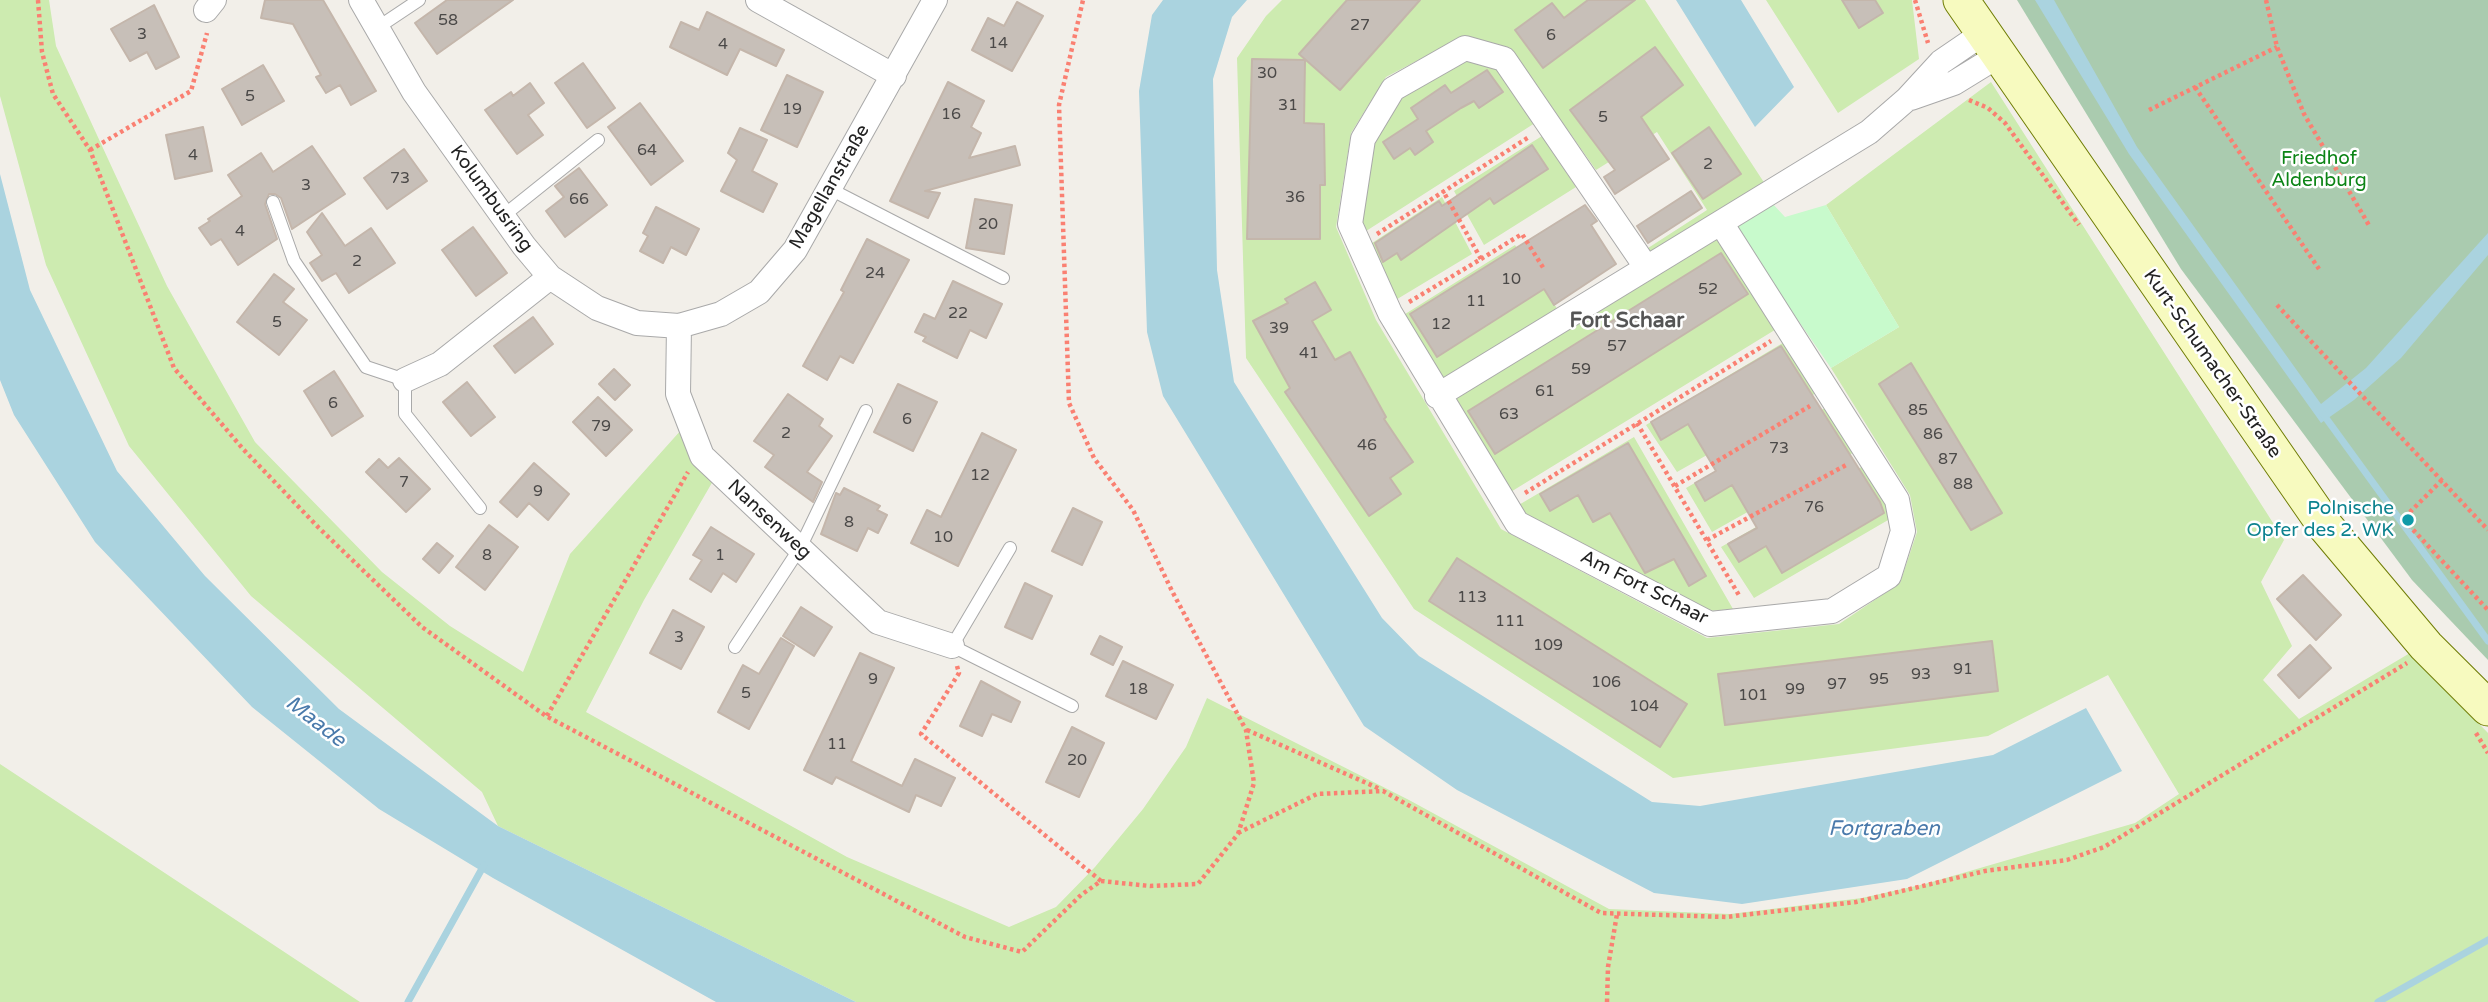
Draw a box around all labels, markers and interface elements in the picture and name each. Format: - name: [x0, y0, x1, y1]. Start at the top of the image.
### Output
- house number: 58: [438, 11, 458, 31]
- house number: 27: [1350, 16, 1370, 36]
- house number: 3: [137, 25, 147, 45]
- house number: 6: [1546, 26, 1556, 46]
- house number: 14: [988, 34, 1008, 54]
- house number: 4: [718, 35, 728, 55]
- house number: 30: [1257, 64, 1277, 84]
- house number: 5: [245, 87, 255, 107]
- house number: 31: [1278, 96, 1298, 116]
- house number: 19: [782, 100, 802, 120]
- house number: 16: [941, 105, 961, 125]
- house number: 5: [1598, 108, 1608, 128]
- street label: Magellanstraße: [785, 121, 875, 253]
- street label: Kolumbusring: [445, 141, 537, 257]
- house number: 64: [637, 141, 657, 161]
- house number: 4: [188, 146, 198, 166]
- park label: Friedhof Aldenburg: [2271, 148, 2367, 192]
- house number: 2: [1703, 155, 1713, 175]
- house number: 73: [390, 169, 410, 189]
- house number: 3: [301, 176, 311, 196]
- house number: 36: [1285, 188, 1305, 208]
- house number: 66: [569, 190, 589, 210]
- house number: 20: [978, 215, 998, 235]
- house number: 4: [235, 222, 245, 242]
- house number: 2: [352, 252, 362, 272]
- house number: 24: [865, 264, 885, 284]
- street label: Kurt-Schumacher-Straße: [2138, 265, 2286, 463]
- house number: 10: [1501, 270, 1521, 290]
- house number: 52: [1698, 280, 1718, 300]
- house number: 11: [1466, 292, 1486, 312]
- house number: 22: [948, 304, 968, 324]
- district label: Fort Schaar: [1570, 308, 1684, 334]
- house number: 5: [272, 313, 282, 333]
- house number: 12: [1431, 315, 1451, 335]
- house number: 39: [1269, 319, 1289, 339]
- house number: 57: [1607, 337, 1627, 357]
- house number: 41: [1299, 344, 1319, 364]
- house number: 59: [1571, 360, 1591, 380]
- house number: 61: [1535, 382, 1555, 402]
- house number: 6: [328, 394, 338, 414]
- house number: 85: [1908, 401, 1928, 421]
- house number: 63: [1499, 405, 1519, 425]
- house number: 6: [902, 410, 912, 430]
- house number: 79: [591, 417, 611, 437]
- house number: 2: [781, 424, 791, 444]
- house number: 86: [1923, 425, 1943, 445]
- house number: 46: [1357, 436, 1377, 456]
- house number: 73: [1769, 439, 1789, 459]
- house number: 87: [1938, 450, 1958, 470]
- house number: 12: [970, 466, 990, 486]
- house number: 7: [399, 473, 409, 493]
- street label: Nansenweg: [722, 475, 816, 565]
- house number: 88: [1953, 475, 1973, 495]
- house number: 9: [533, 482, 543, 502]
- house number: 76: [1804, 498, 1824, 518]
- place label: Polnische Opfer des 2. WK: [2247, 498, 2394, 542]
- marker: Polnische Opfer des 2. WK: [2400, 512, 2416, 528]
- house number: 8: [844, 513, 854, 533]
- house number: 10: [933, 528, 953, 548]
- house number: 8: [482, 546, 492, 566]
- house number: 1: [715, 546, 725, 566]
- street label: Am Fort Schaar: [1576, 546, 1712, 630]
- house number: 113: [1457, 588, 1487, 608]
- house number: 111: [1495, 612, 1525, 632]
- house number: 3: [674, 628, 684, 648]
- house number: 109: [1533, 636, 1563, 656]
- house number: 91: [1953, 660, 1973, 680]
- house number: 93: [1911, 665, 1931, 685]
- house number: 9: [868, 670, 878, 690]
- house number: 95: [1869, 670, 1889, 690]
- house number: 106: [1591, 673, 1621, 693]
- house number: 97: [1827, 675, 1847, 695]
- house number: 18: [1128, 680, 1148, 700]
- house number: 99: [1785, 680, 1805, 700]
- house number: 5: [741, 684, 751, 704]
- house number: 101: [1738, 686, 1768, 706]
- water label: Maade: [280, 691, 350, 753]
- house number: 104: [1629, 697, 1659, 717]
- house number: 11: [827, 735, 847, 755]
- house number: 20: [1067, 751, 1087, 771]
- water label: Fortgraben: [1828, 816, 1940, 842]

